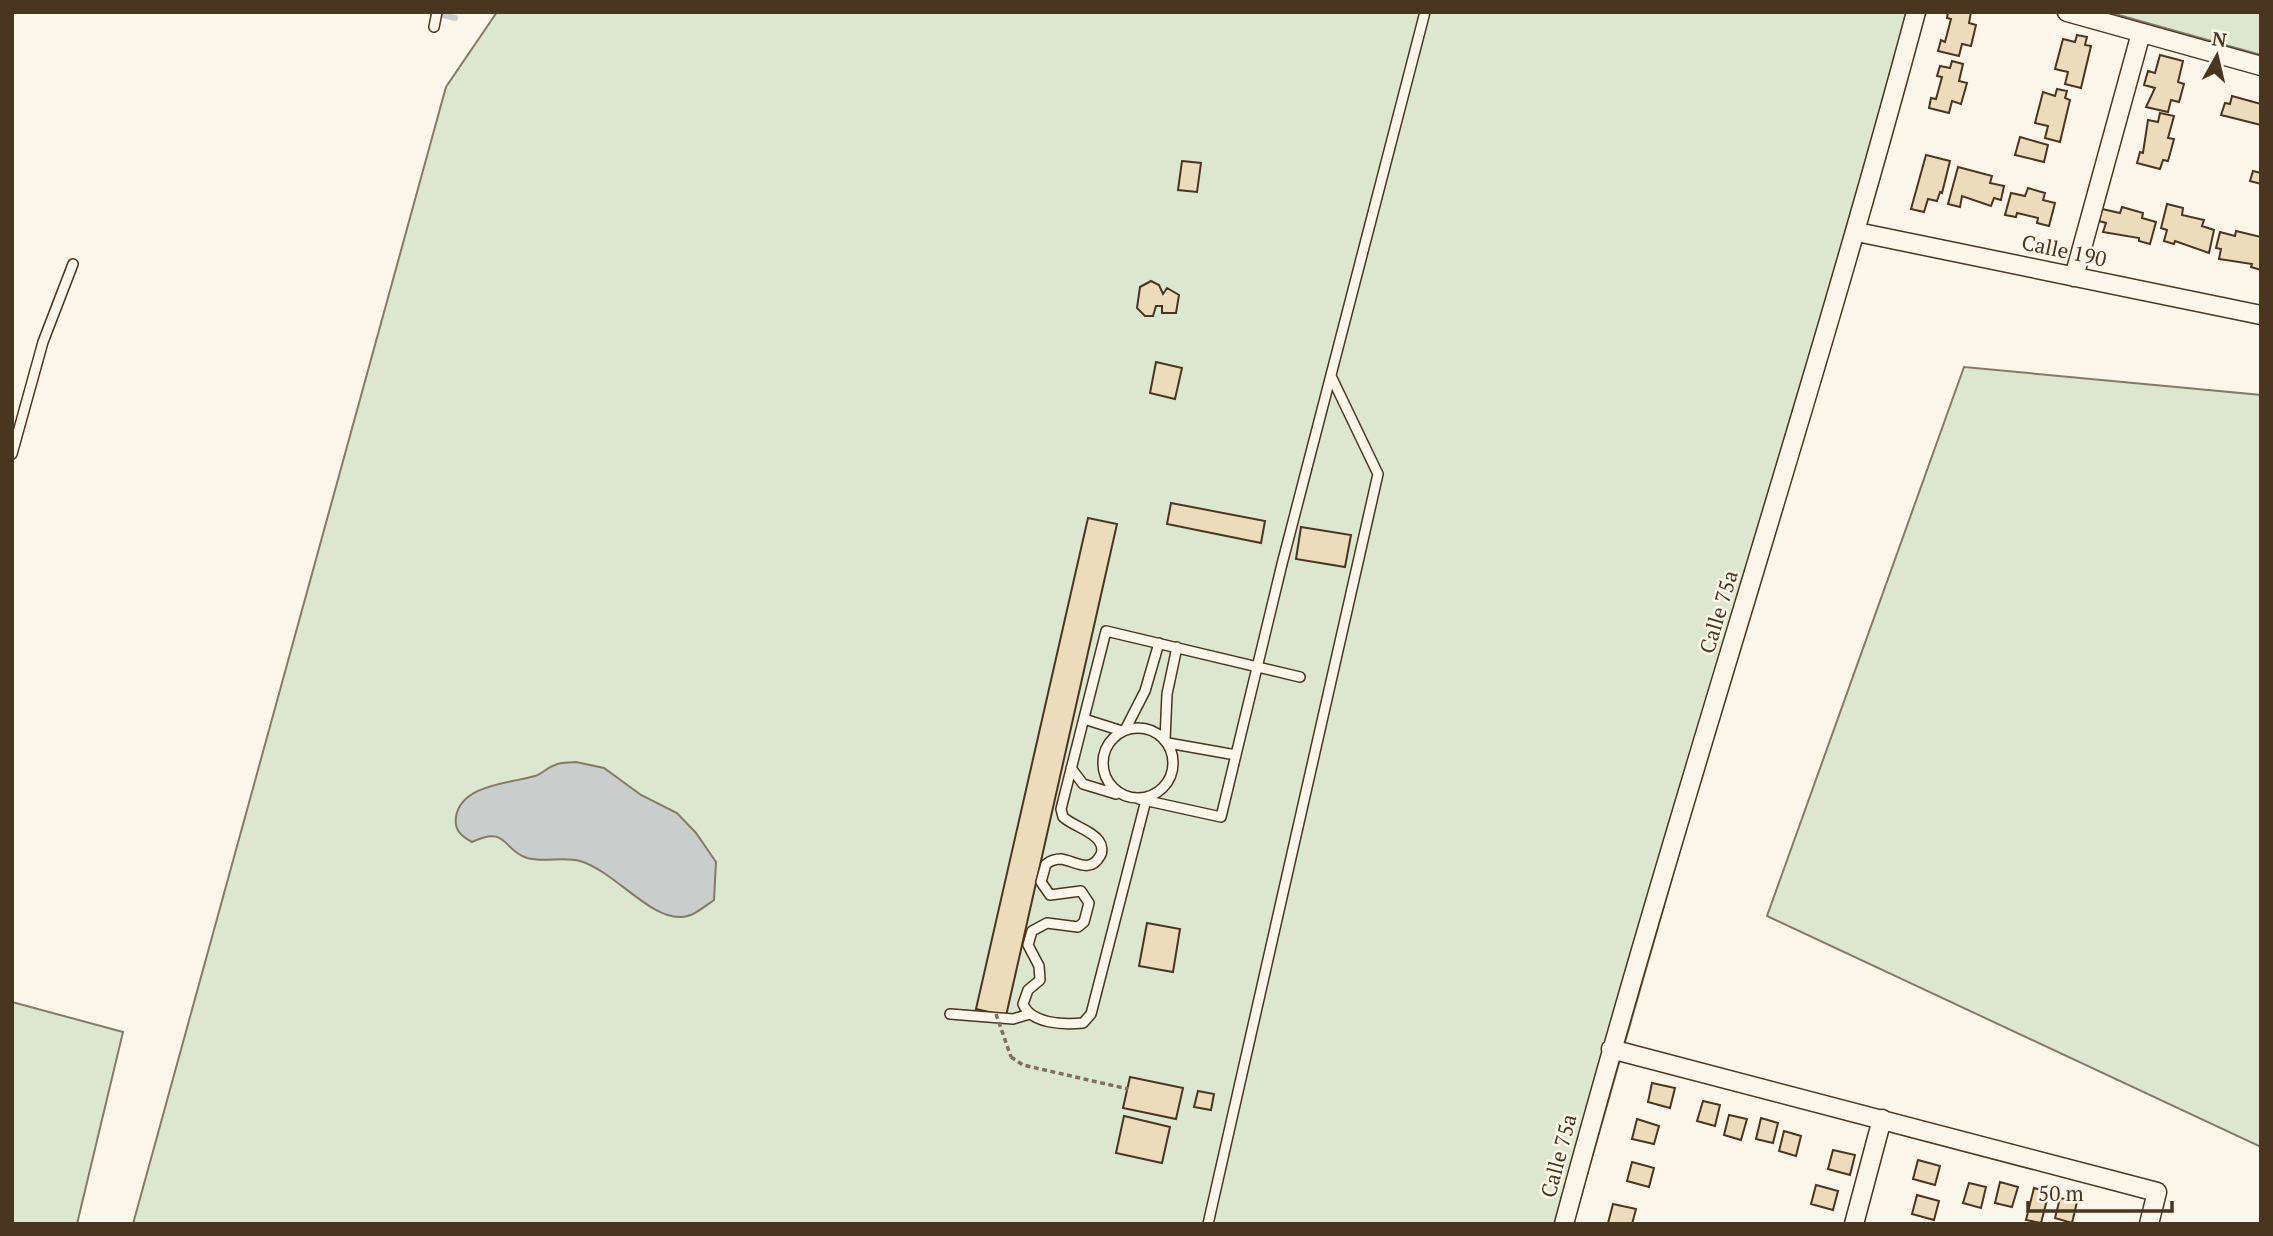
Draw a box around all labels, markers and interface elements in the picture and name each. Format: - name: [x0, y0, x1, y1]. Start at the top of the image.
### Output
- north arrow: [2182, 21, 2252, 91]
- text: N: [2211, 25, 2229, 52]
- street label: Calle 190: [2019, 227, 2109, 273]
- street label: Calle 75a: [1692, 566, 1744, 657]
- street label: Calle 75a: [1533, 1110, 1583, 1201]
- scale bar: [2028, 1170, 2172, 1214]
- text: 50 m: [2038, 1179, 2084, 1207]

